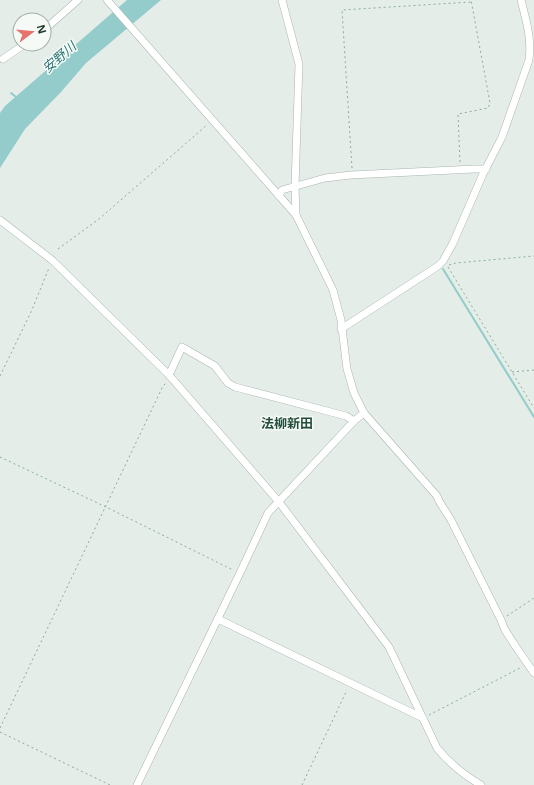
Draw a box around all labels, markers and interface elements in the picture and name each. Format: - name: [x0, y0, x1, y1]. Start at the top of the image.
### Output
- north arrow: [12, 12, 52, 52]
- text: N: [34, 23, 51, 35]
- water label: 安野川: [38, 36, 81, 77]
- district label: 法柳新田: [261, 414, 313, 432]

